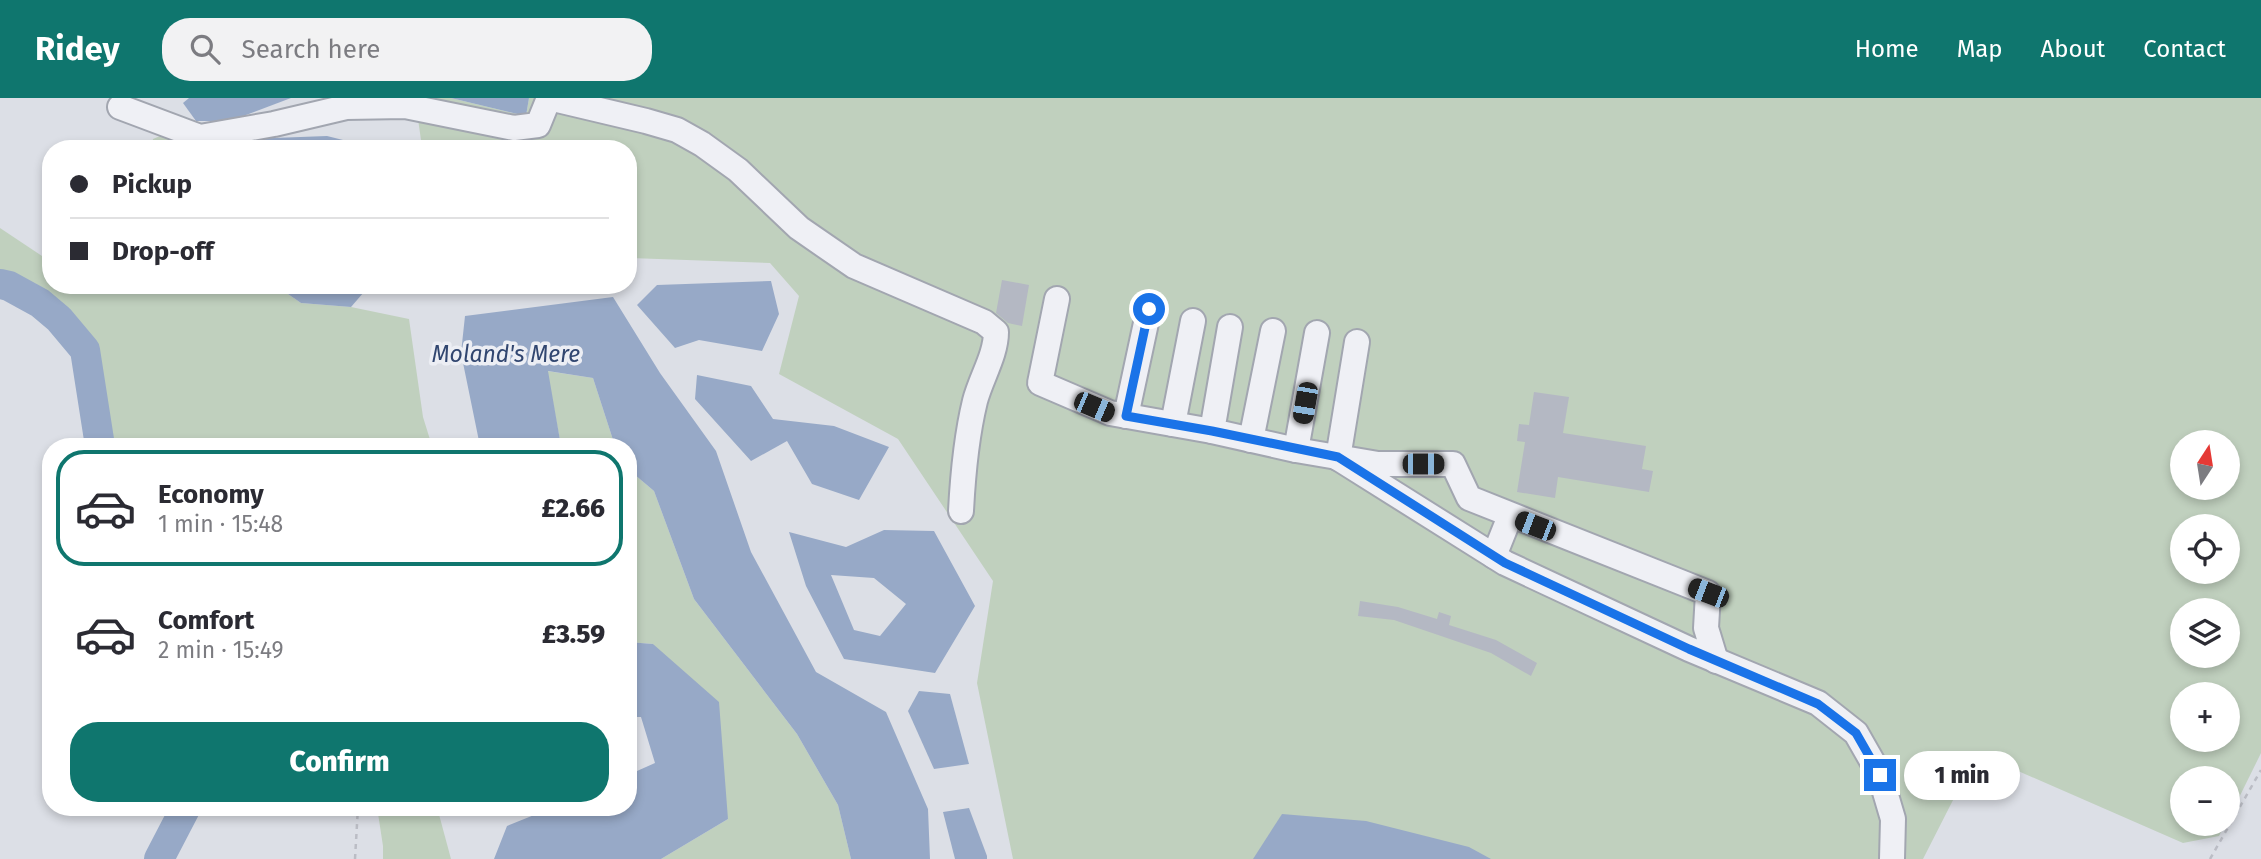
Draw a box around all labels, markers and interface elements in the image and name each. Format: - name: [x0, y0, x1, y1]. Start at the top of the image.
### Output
- search box: [162, 18, 652, 81]
- text: Ridey: [35, 29, 120, 69]
- icon: search: [186, 30, 224, 68]
- text: Search here: [242, 34, 380, 65]
- text: Home: [1855, 35, 1919, 63]
- text: Map: [1957, 35, 2003, 63]
- text: About: [2041, 35, 2105, 63]
- text: Contact: [2143, 35, 2226, 63]
- text: Pickup: [112, 169, 192, 200]
- text: Drop-off: [112, 236, 214, 267]
- route start: [1133, 293, 1165, 325]
- water label: Moland's Mere: [432, 340, 580, 368]
- car: [1292, 380, 1319, 426]
- car: [1071, 389, 1118, 425]
- north arrow: [2170, 430, 2240, 500]
- map controls: [2170, 430, 2240, 836]
- car: [1403, 454, 1445, 475]
- icon: car: [74, 477, 137, 540]
- text: Economy: [158, 479, 264, 510]
- text: £2.66: [541, 493, 605, 524]
- car: [1512, 509, 1559, 543]
- text: 1 min · 15:48: [158, 510, 283, 538]
- button: locate: [2170, 514, 2240, 584]
- car: [1685, 576, 1732, 610]
- button: layers: [2170, 598, 2240, 668]
- icon: car: [74, 603, 137, 666]
- text: Comfort: [158, 605, 254, 636]
- text: £3.59: [542, 619, 605, 650]
- text: 2 min · 15:49: [158, 636, 284, 664]
- button: +: [2170, 682, 2240, 752]
- button: Confirm: [70, 722, 609, 802]
- callout: 1 min: [1904, 750, 2020, 800]
- route end: [1864, 759, 1896, 791]
- text: 1 min: [1934, 761, 1990, 789]
- button: −: [2170, 766, 2240, 836]

